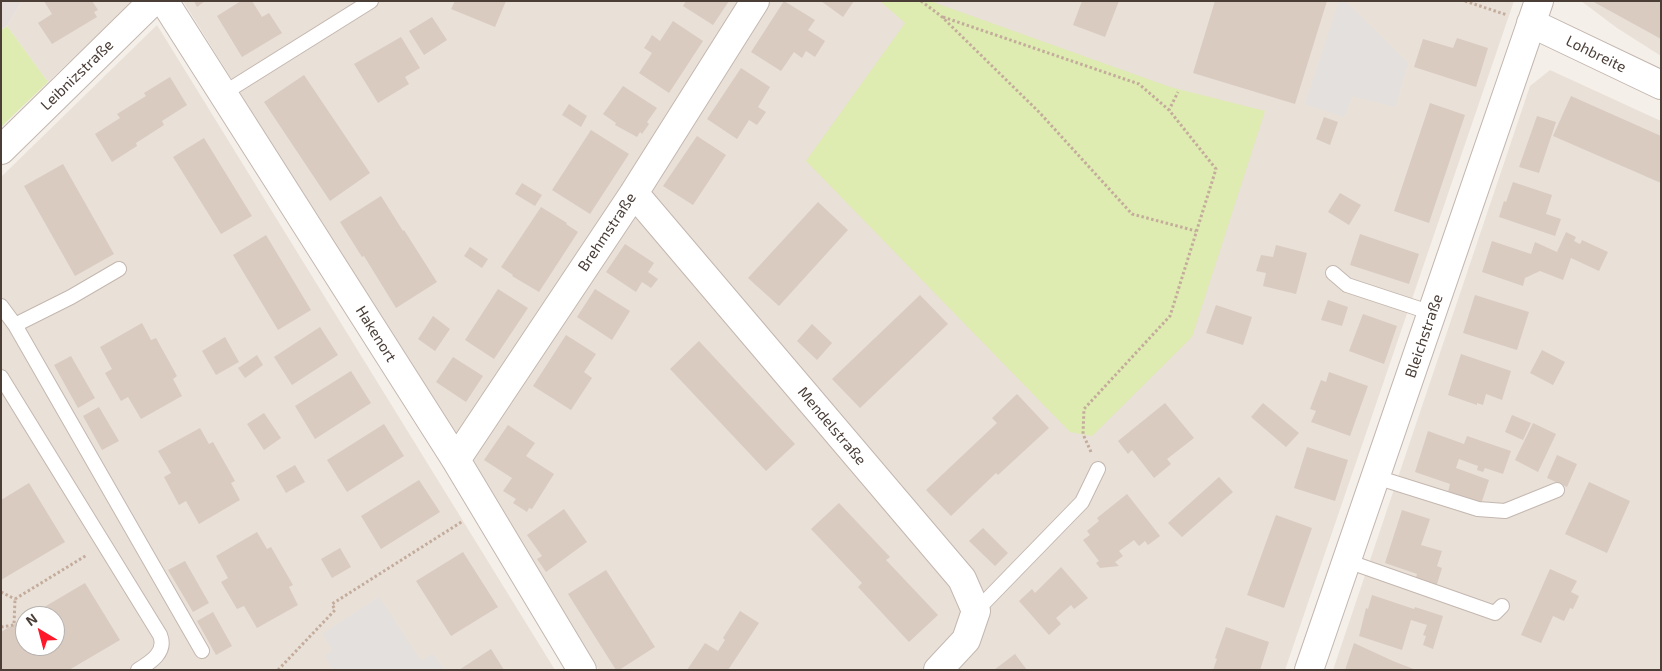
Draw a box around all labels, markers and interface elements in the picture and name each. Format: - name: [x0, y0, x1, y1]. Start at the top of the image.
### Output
- street label: Lohbreite: [1563, 32, 1629, 76]
- street label: Leibnizstraße: [37, 36, 117, 114]
- street label: Brehmstraße: [574, 189, 640, 275]
- street label: Bleichstraße: [1401, 292, 1447, 380]
- street label: Hakenort: [352, 303, 400, 365]
- street label: Mendelstraße: [794, 383, 870, 469]
- north arrow: [15, 606, 65, 656]
- text: N: [22, 610, 40, 629]

